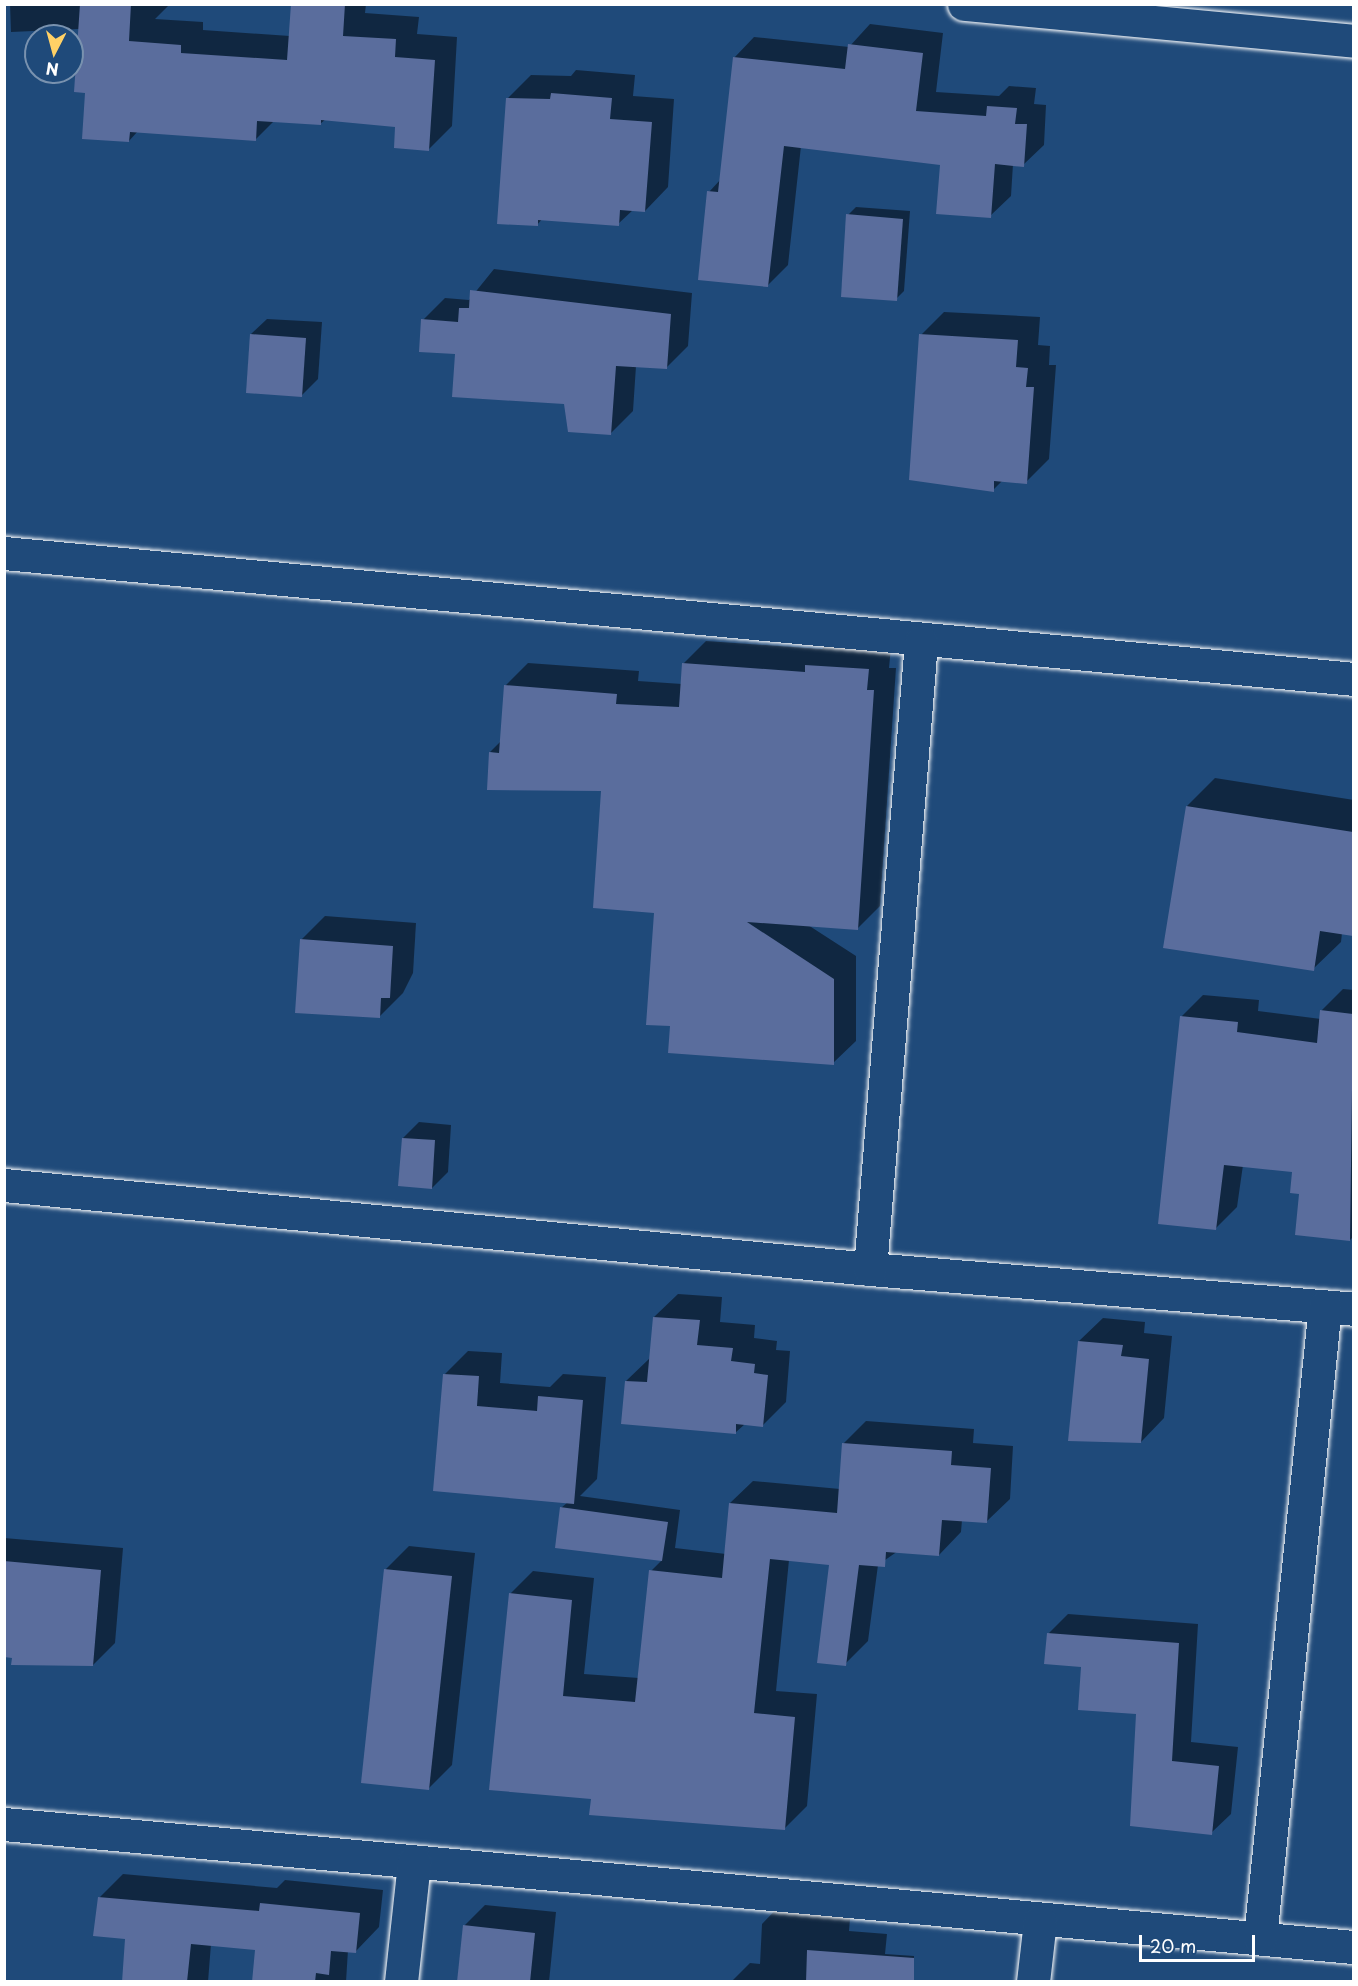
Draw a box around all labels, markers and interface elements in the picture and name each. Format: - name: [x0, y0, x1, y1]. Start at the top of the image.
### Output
- north arrow: [24, 24, 84, 84]
- text: N: [45, 57, 60, 83]
- scale bar: [1142, 1923, 1258, 1961]
- text: 20 m: [1150, 1932, 1196, 1959]

